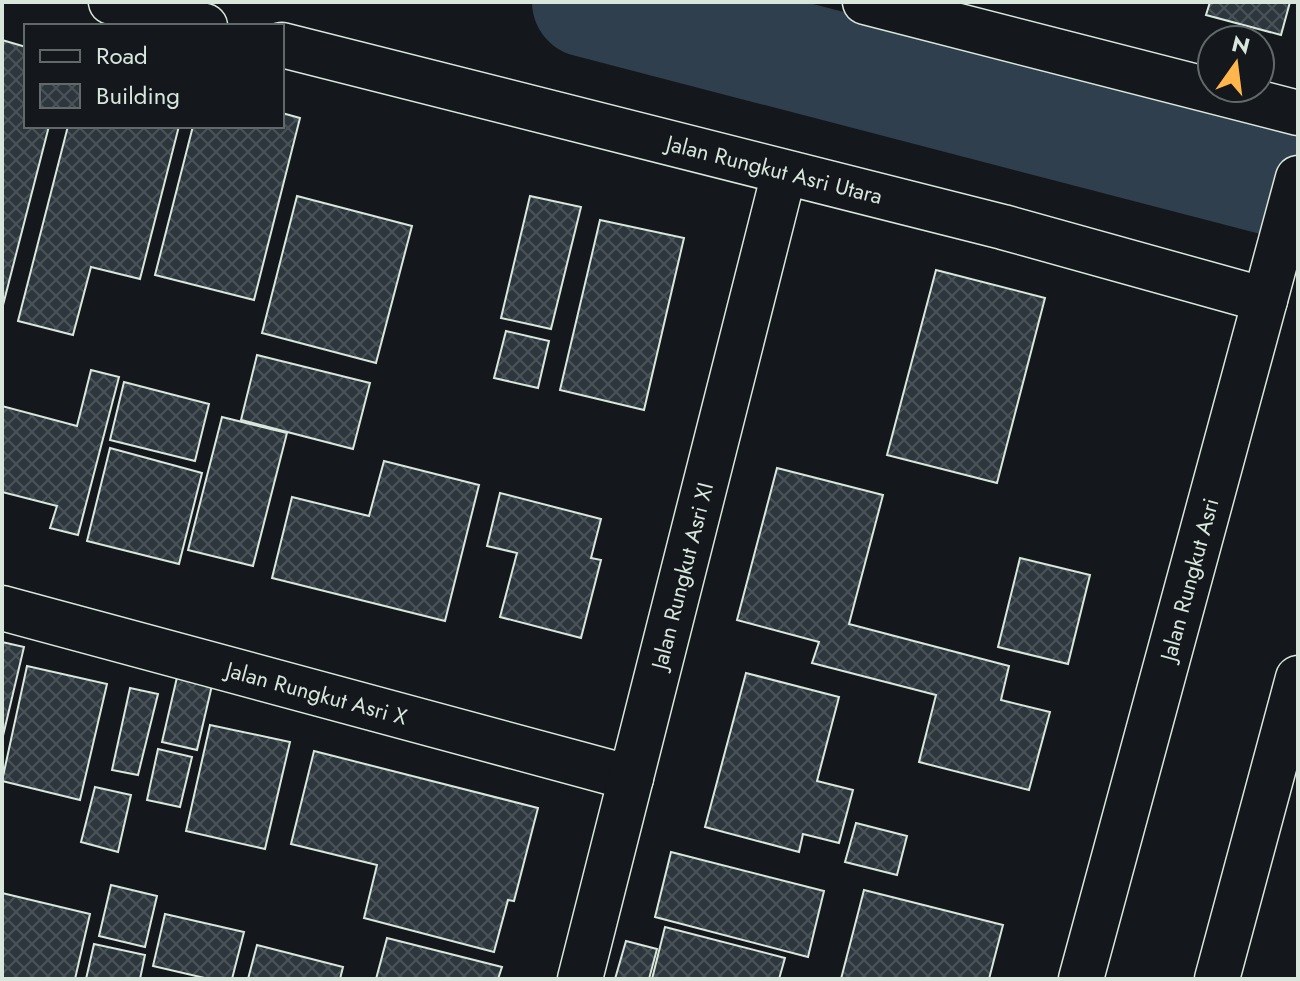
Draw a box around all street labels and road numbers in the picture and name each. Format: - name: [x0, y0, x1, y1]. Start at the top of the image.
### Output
- street label: Jalan Rungkut Asri Utara: [660, 126, 886, 212]
- street label: Jalan Rungkut Asri XI: [642, 479, 721, 675]
- street label: Jalan Rungkut Asri: [1151, 494, 1227, 667]
- street label: Jalan Rungkut Asri X: [220, 653, 411, 733]

